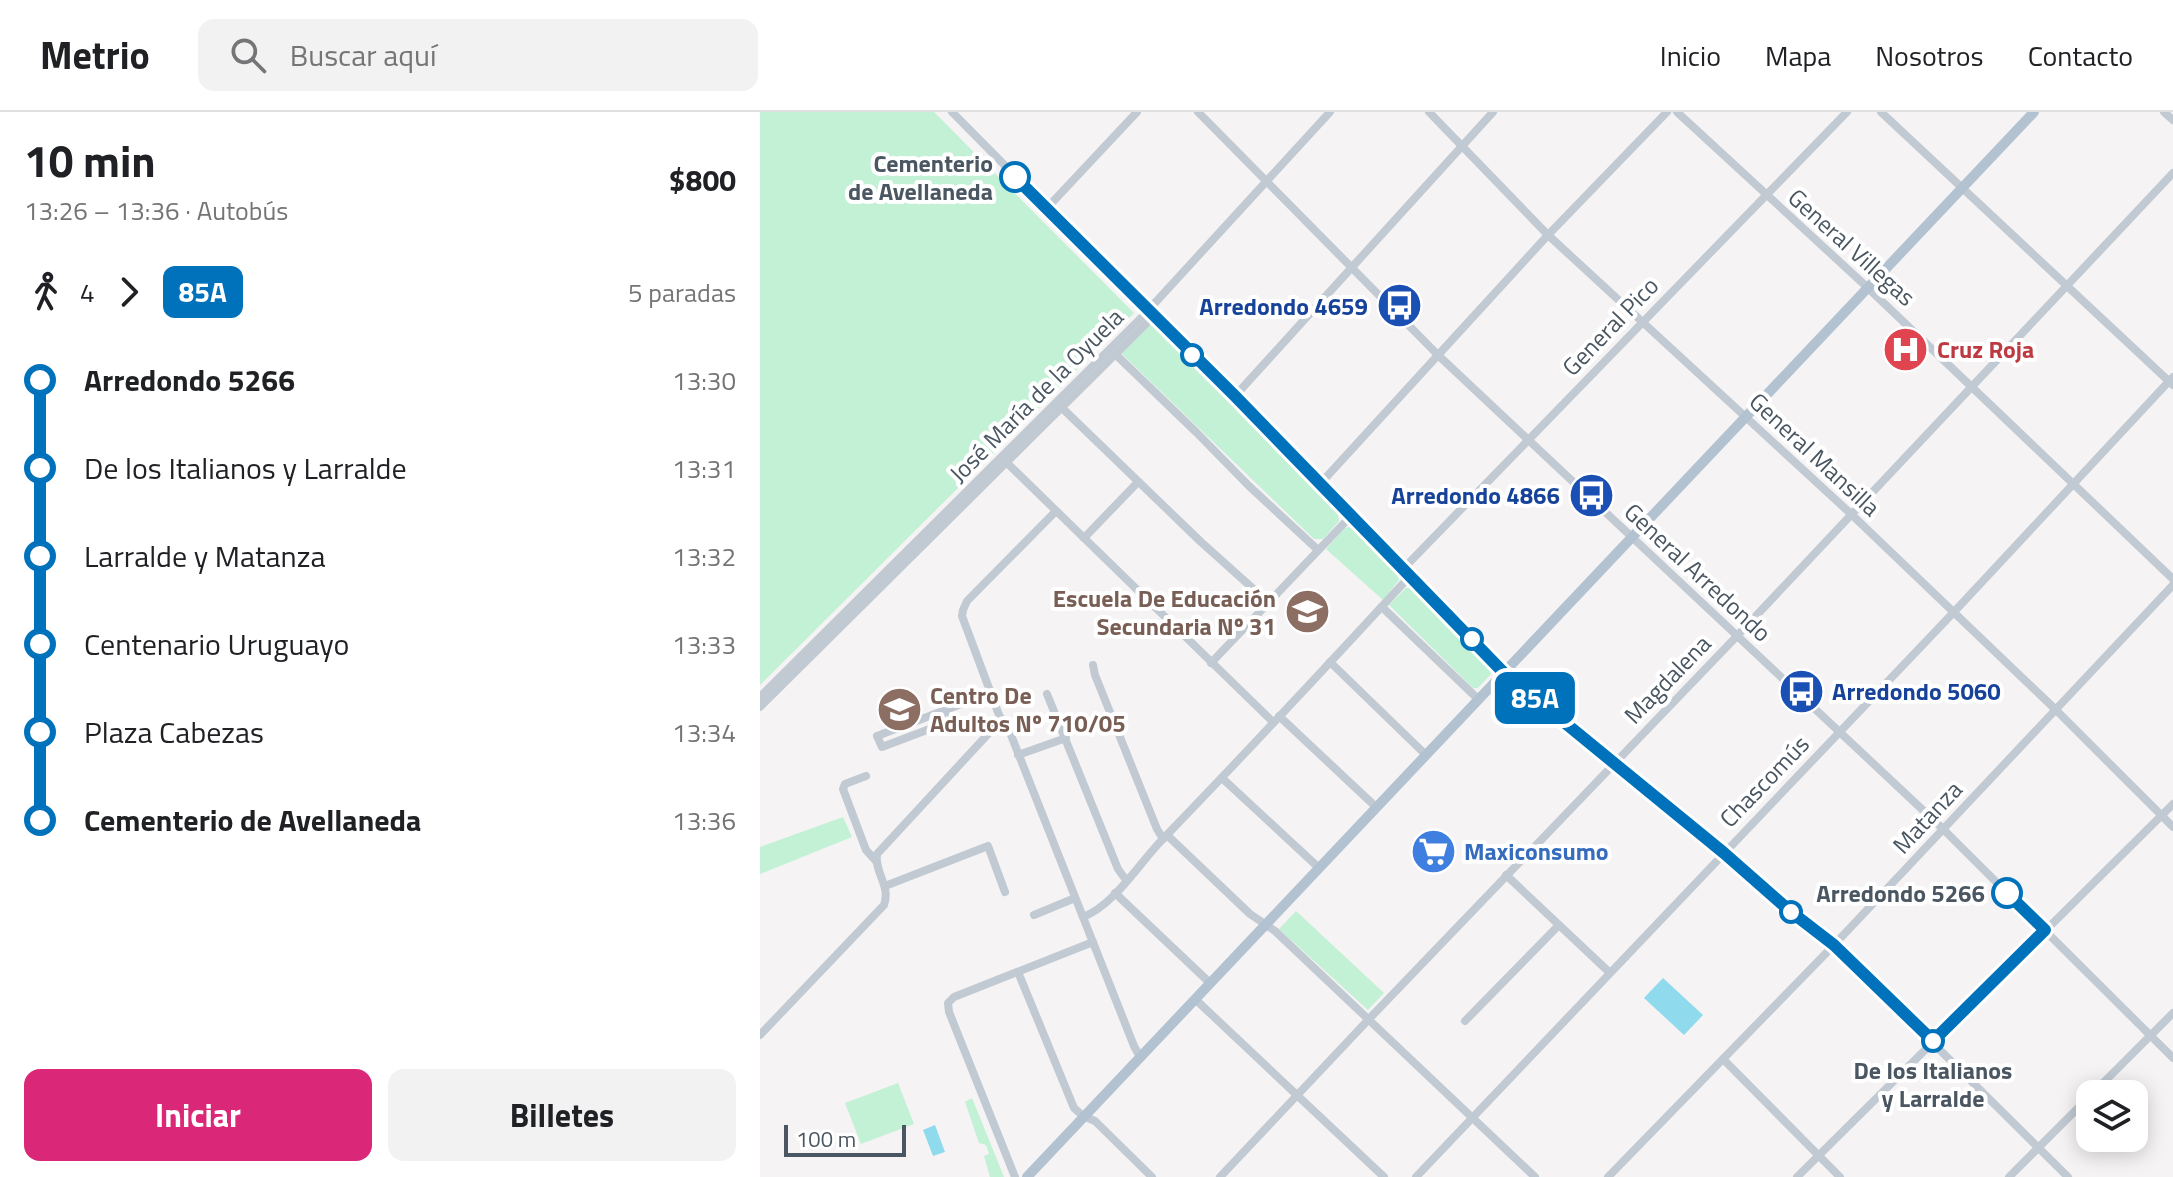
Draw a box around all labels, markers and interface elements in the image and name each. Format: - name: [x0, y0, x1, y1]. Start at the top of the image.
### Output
- search box: [198, 19, 758, 91]
- text: Metrio: [40, 26, 150, 84]
- text: Buscar aquí: [290, 32, 437, 78]
- icon: search: [226, 33, 270, 77]
- text: Inicio: [1660, 34, 1721, 77]
- text: Mapa: [1765, 34, 1831, 77]
- text: Nosotros: [1875, 34, 1984, 77]
- text: Contacto: [2028, 34, 2133, 77]
- text: 10 min: [24, 127, 156, 194]
- place label: Cementerio de Avellaneda: [848, 145, 993, 209]
- text: $800: [669, 157, 736, 203]
- marker: Cementerio de Avellaneda: [1000, 162, 1030, 192]
- street label: General Villegas: [1780, 180, 1924, 314]
- text: 13:26 – 13:36 · Autobús: [24, 191, 288, 230]
- street label: General Pico: [1553, 268, 1667, 384]
- icon: walk: [24, 270, 68, 314]
- icon: forward: [107, 270, 151, 314]
- text: 85A: [179, 270, 227, 313]
- text: 4: [80, 273, 95, 312]
- text: 5 paradas: [628, 273, 736, 312]
- bus stop icon: Arredondo 4659: [1375, 282, 1423, 330]
- place label: Arredondo 4659: [1199, 288, 1368, 324]
- street label: José María de la Oyuela: [941, 300, 1131, 490]
- hospital icon: Cruz Roja: [1882, 325, 1930, 373]
- place label: Cruz Roja: [1937, 331, 2034, 367]
- unlabelled marker: [1181, 344, 1203, 366]
- text: Arredondo 5266: [84, 357, 295, 403]
- text: 13:30: [672, 361, 736, 400]
- street label: General Mansilla: [1741, 384, 1889, 524]
- text: De los Italianos y Larralde: [84, 445, 407, 491]
- text: 13:31: [672, 449, 736, 488]
- bus stop icon: Arredondo 4866: [1567, 471, 1615, 519]
- place label: Arredondo 4866: [1391, 477, 1560, 513]
- street label: General Arredondo: [1616, 494, 1780, 650]
- text: Larralde y Matanza: [84, 533, 325, 579]
- text: 13:32: [672, 537, 736, 576]
- place label: Escuela De Educación Secundaria Nº 31: [1053, 580, 1276, 644]
- school or university icon: Escuela De Educación Secundaria Nº 31: [1283, 588, 1331, 636]
- text: Centenario Uruguayo: [84, 621, 349, 667]
- text: 13:33: [672, 625, 736, 664]
- street label: Magdalena: [1615, 626, 1719, 732]
- unlabelled marker: [1461, 628, 1483, 650]
- bus stop icon: Arredondo 5060: [1777, 667, 1825, 715]
- line badge: 85A: [1489, 672, 1581, 724]
- place label: Arredondo 5060: [1832, 673, 2001, 709]
- text: 85A: [1511, 676, 1559, 719]
- place label: Centro De Adultos Nº 710/05: [930, 677, 1126, 741]
- school or university icon: Centro De Adultos Nº 710/05: [875, 685, 923, 733]
- text: Plaza Cabezas: [84, 709, 264, 755]
- text: 13:34: [672, 713, 736, 752]
- street label: Chascomús: [1711, 727, 1817, 835]
- street label: Matanza: [1884, 772, 1970, 862]
- text: Cementerio de Avellaneda: [84, 797, 421, 843]
- text: 13:36: [672, 801, 736, 840]
- supermarket icon: Maxiconsumo: [1409, 827, 1457, 875]
- place label: Maxiconsumo: [1464, 833, 1609, 869]
- place label: Arredondo 5266: [1816, 875, 1985, 911]
- marker: Arredondo 5266: [1992, 878, 2022, 908]
- unlabelled marker: [1780, 901, 1802, 923]
- marker: De los Italianos y Larralde: [1922, 1030, 1944, 1052]
- place label: De los Italianos y Larralde: [1854, 1052, 2012, 1116]
- button: Iniciar: [24, 1069, 372, 1161]
- button: Billetes: [388, 1069, 736, 1161]
- map controls: [2076, 1080, 2148, 1152]
- button: layers: [2076, 1080, 2148, 1152]
- scale bar: [784, 1121, 906, 1157]
- text: 100 m: [796, 1122, 856, 1156]

